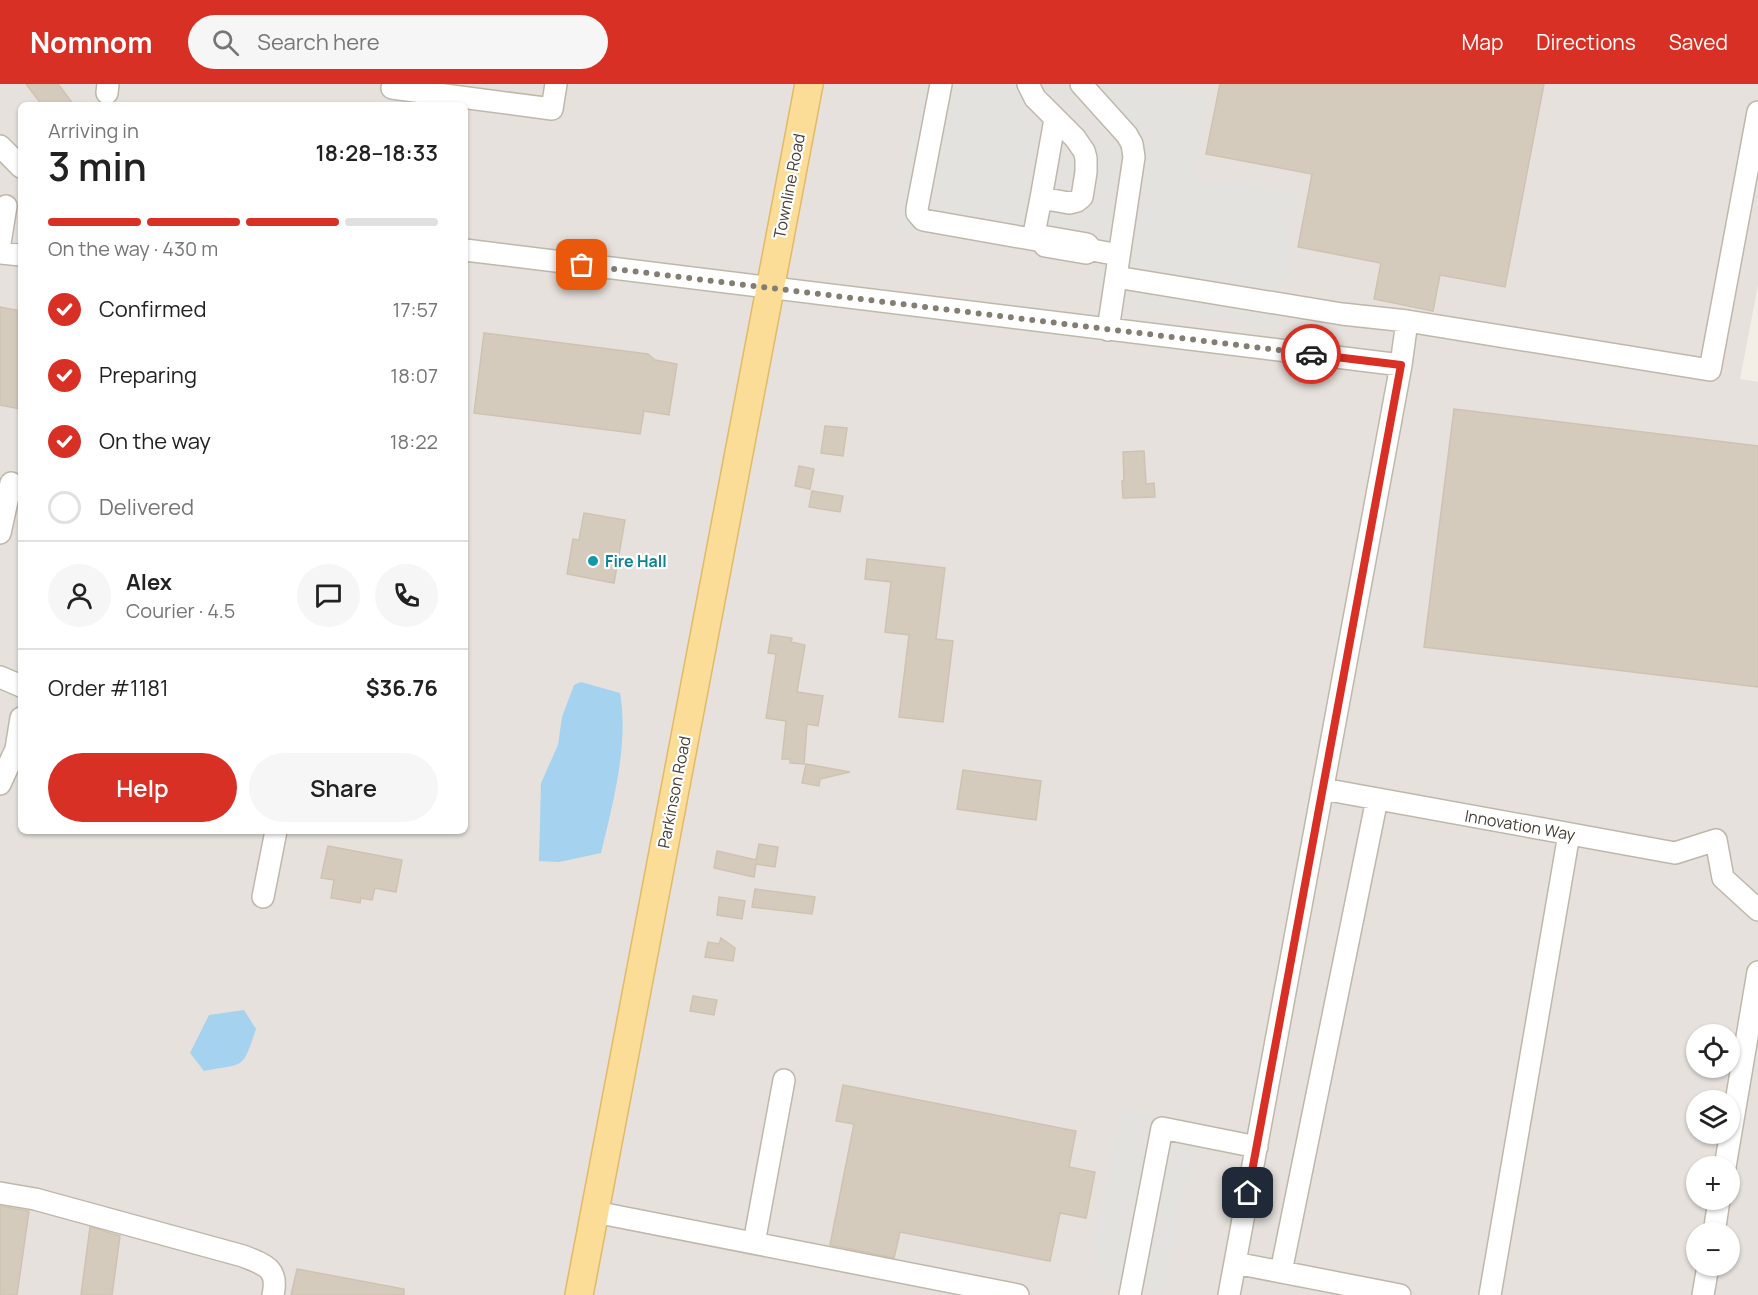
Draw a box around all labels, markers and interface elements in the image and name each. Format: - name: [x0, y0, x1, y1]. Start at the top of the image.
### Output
- search box: [188, 15, 608, 69]
- text: Nomnom: [30, 23, 152, 61]
- icon: search: [209, 26, 242, 59]
- text: Search here: [257, 27, 380, 57]
- text: Map: [1462, 28, 1503, 56]
- text: Directions: [1536, 28, 1636, 56]
- text: Saved: [1669, 28, 1728, 56]
- text: Arriving in: [48, 117, 139, 144]
- street label: Townline Road: [768, 132, 810, 240]
- text: 18:28–18:33: [316, 138, 438, 168]
- text: 3 min: [48, 139, 147, 193]
- text: On the way · 430 m: [48, 235, 218, 262]
- pin: [556, 239, 607, 290]
- icon: bag: [565, 248, 598, 281]
- icon: check: [48, 293, 81, 326]
- text: Confirmed: [99, 294, 207, 324]
- text: 17:57: [393, 296, 438, 323]
- courier: [1281, 324, 1341, 384]
- icon: car: [1295, 338, 1328, 371]
- icon: check: [48, 359, 81, 392]
- text: Preparing: [99, 360, 197, 390]
- text: 18:07: [390, 362, 438, 389]
- icon: check: [48, 425, 81, 458]
- text: On the way: [99, 426, 211, 456]
- text: 18:22: [390, 428, 438, 455]
- text: Delivered: [99, 492, 194, 522]
- place label: Fire Hall: [605, 550, 667, 572]
- marker: Fire Hall: [586, 554, 600, 568]
- button: person: [48, 564, 111, 627]
- button: chat: [297, 564, 360, 627]
- button: phone: [375, 564, 438, 627]
- text: Alex: [126, 567, 172, 597]
- text: Courier · 4.5: [126, 597, 235, 624]
- text: Order #1181: [48, 673, 169, 703]
- text: $36.76: [366, 673, 438, 703]
- street label: Parkinson Road: [652, 734, 696, 850]
- button: Help: [48, 753, 237, 822]
- button: Share: [249, 753, 438, 822]
- street label: Innovation Way: [1463, 804, 1577, 846]
- map controls: [1686, 1024, 1740, 1276]
- button: locate: [1686, 1024, 1740, 1078]
- button: layers: [1686, 1090, 1740, 1144]
- button: +: [1686, 1156, 1740, 1210]
- pin: [1222, 1167, 1273, 1218]
- icon: home: [1231, 1176, 1264, 1209]
- button: −: [1686, 1222, 1740, 1276]

